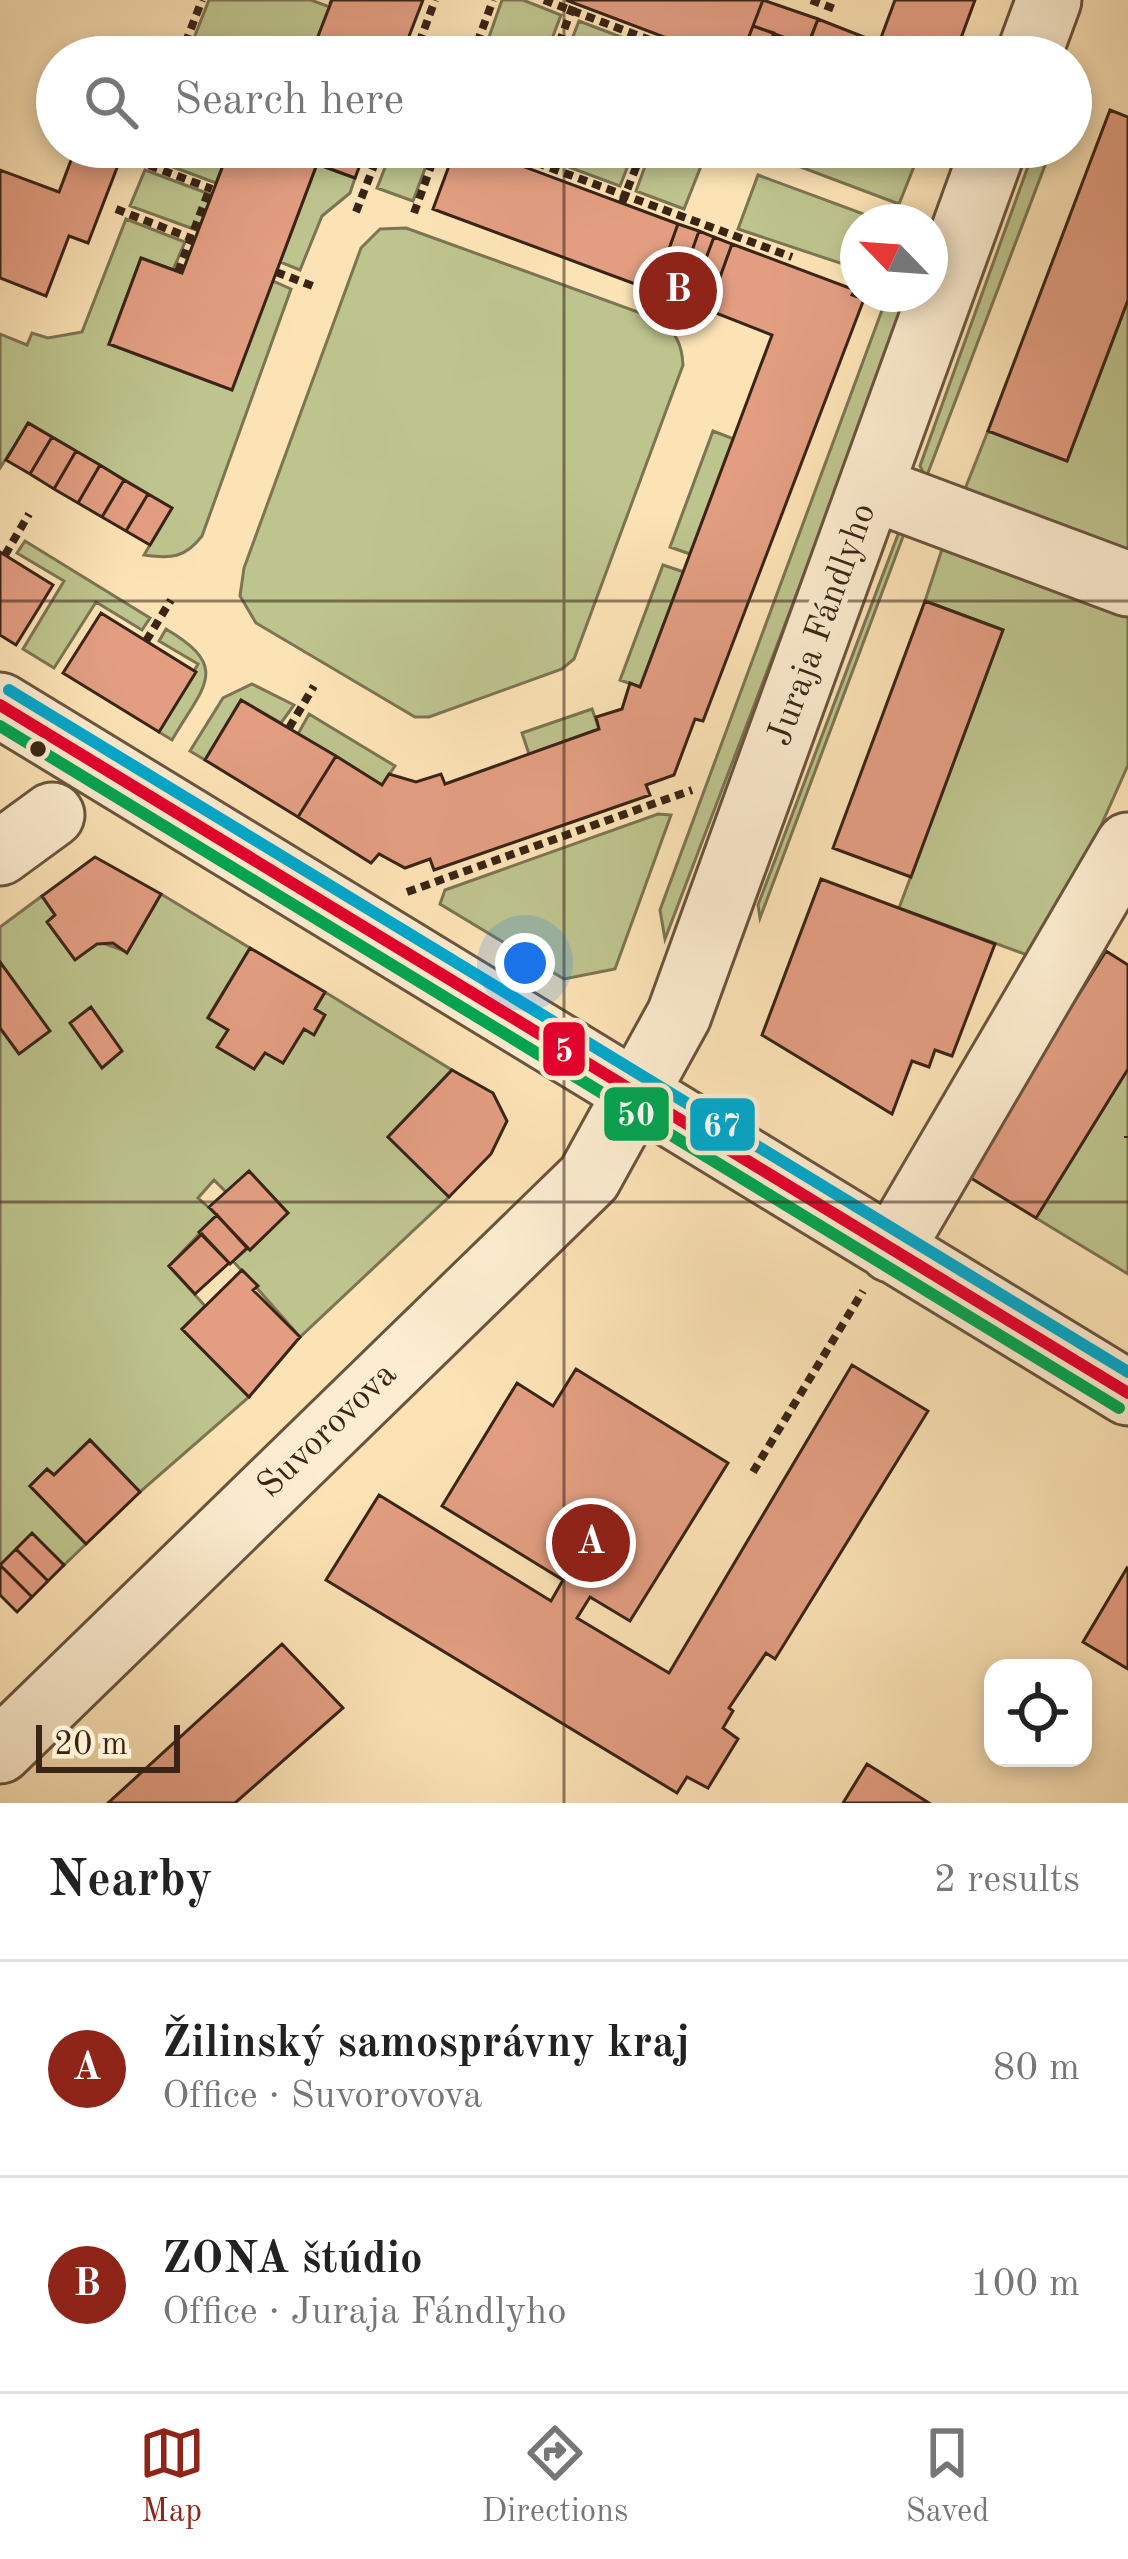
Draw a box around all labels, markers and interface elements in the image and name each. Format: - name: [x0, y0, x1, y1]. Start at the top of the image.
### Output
- search box: [36, 36, 1092, 168]
- icon: search: [78, 69, 144, 135]
- text: Search here: [174, 79, 404, 124]
- north arrow: [840, 204, 948, 312]
- pin: B: [639, 246, 717, 336]
- street label: Juraja Fándlyho: [762, 499, 884, 751]
- unlabelled marker: [27, 738, 49, 760]
- your location: [495, 933, 555, 993]
- line badge: 5: [541, 1020, 587, 1078]
- text: 5: [554, 1036, 574, 1069]
- line badge: 50: [602, 1085, 671, 1143]
- line badge: 67: [688, 1096, 757, 1153]
- text: 50: [617, 1100, 655, 1133]
- text: 67: [703, 1111, 741, 1144]
- street label: Suvorovova: [252, 1356, 404, 1506]
- pin: A: [552, 1498, 630, 1588]
- map controls: [984, 1659, 1092, 1767]
- button: locate: [984, 1659, 1092, 1767]
- scale bar: [36, 1719, 180, 1772]
- text: 20 m: [54, 1729, 128, 1762]
- text: Nearby: [48, 1856, 213, 1907]
- text: 2 results: [934, 1861, 1080, 1900]
- text: Žilinský samosprávny kraj: [162, 2022, 690, 2067]
- text: A: [72, 2049, 102, 2088]
- text: 80 m: [993, 2049, 1080, 2088]
- text: Office · Suvorovova: [162, 2077, 483, 2116]
- text: ZONA štúdio: [162, 2238, 423, 2283]
- text: B: [73, 2265, 101, 2304]
- text: 100 m: [970, 2265, 1080, 2304]
- text: Office · Juraja Fándlyho: [162, 2293, 567, 2332]
- tab: Map: [139, 2420, 205, 2533]
- tab: Directions: [482, 2420, 628, 2533]
- tab: Saved: [905, 2420, 989, 2533]

